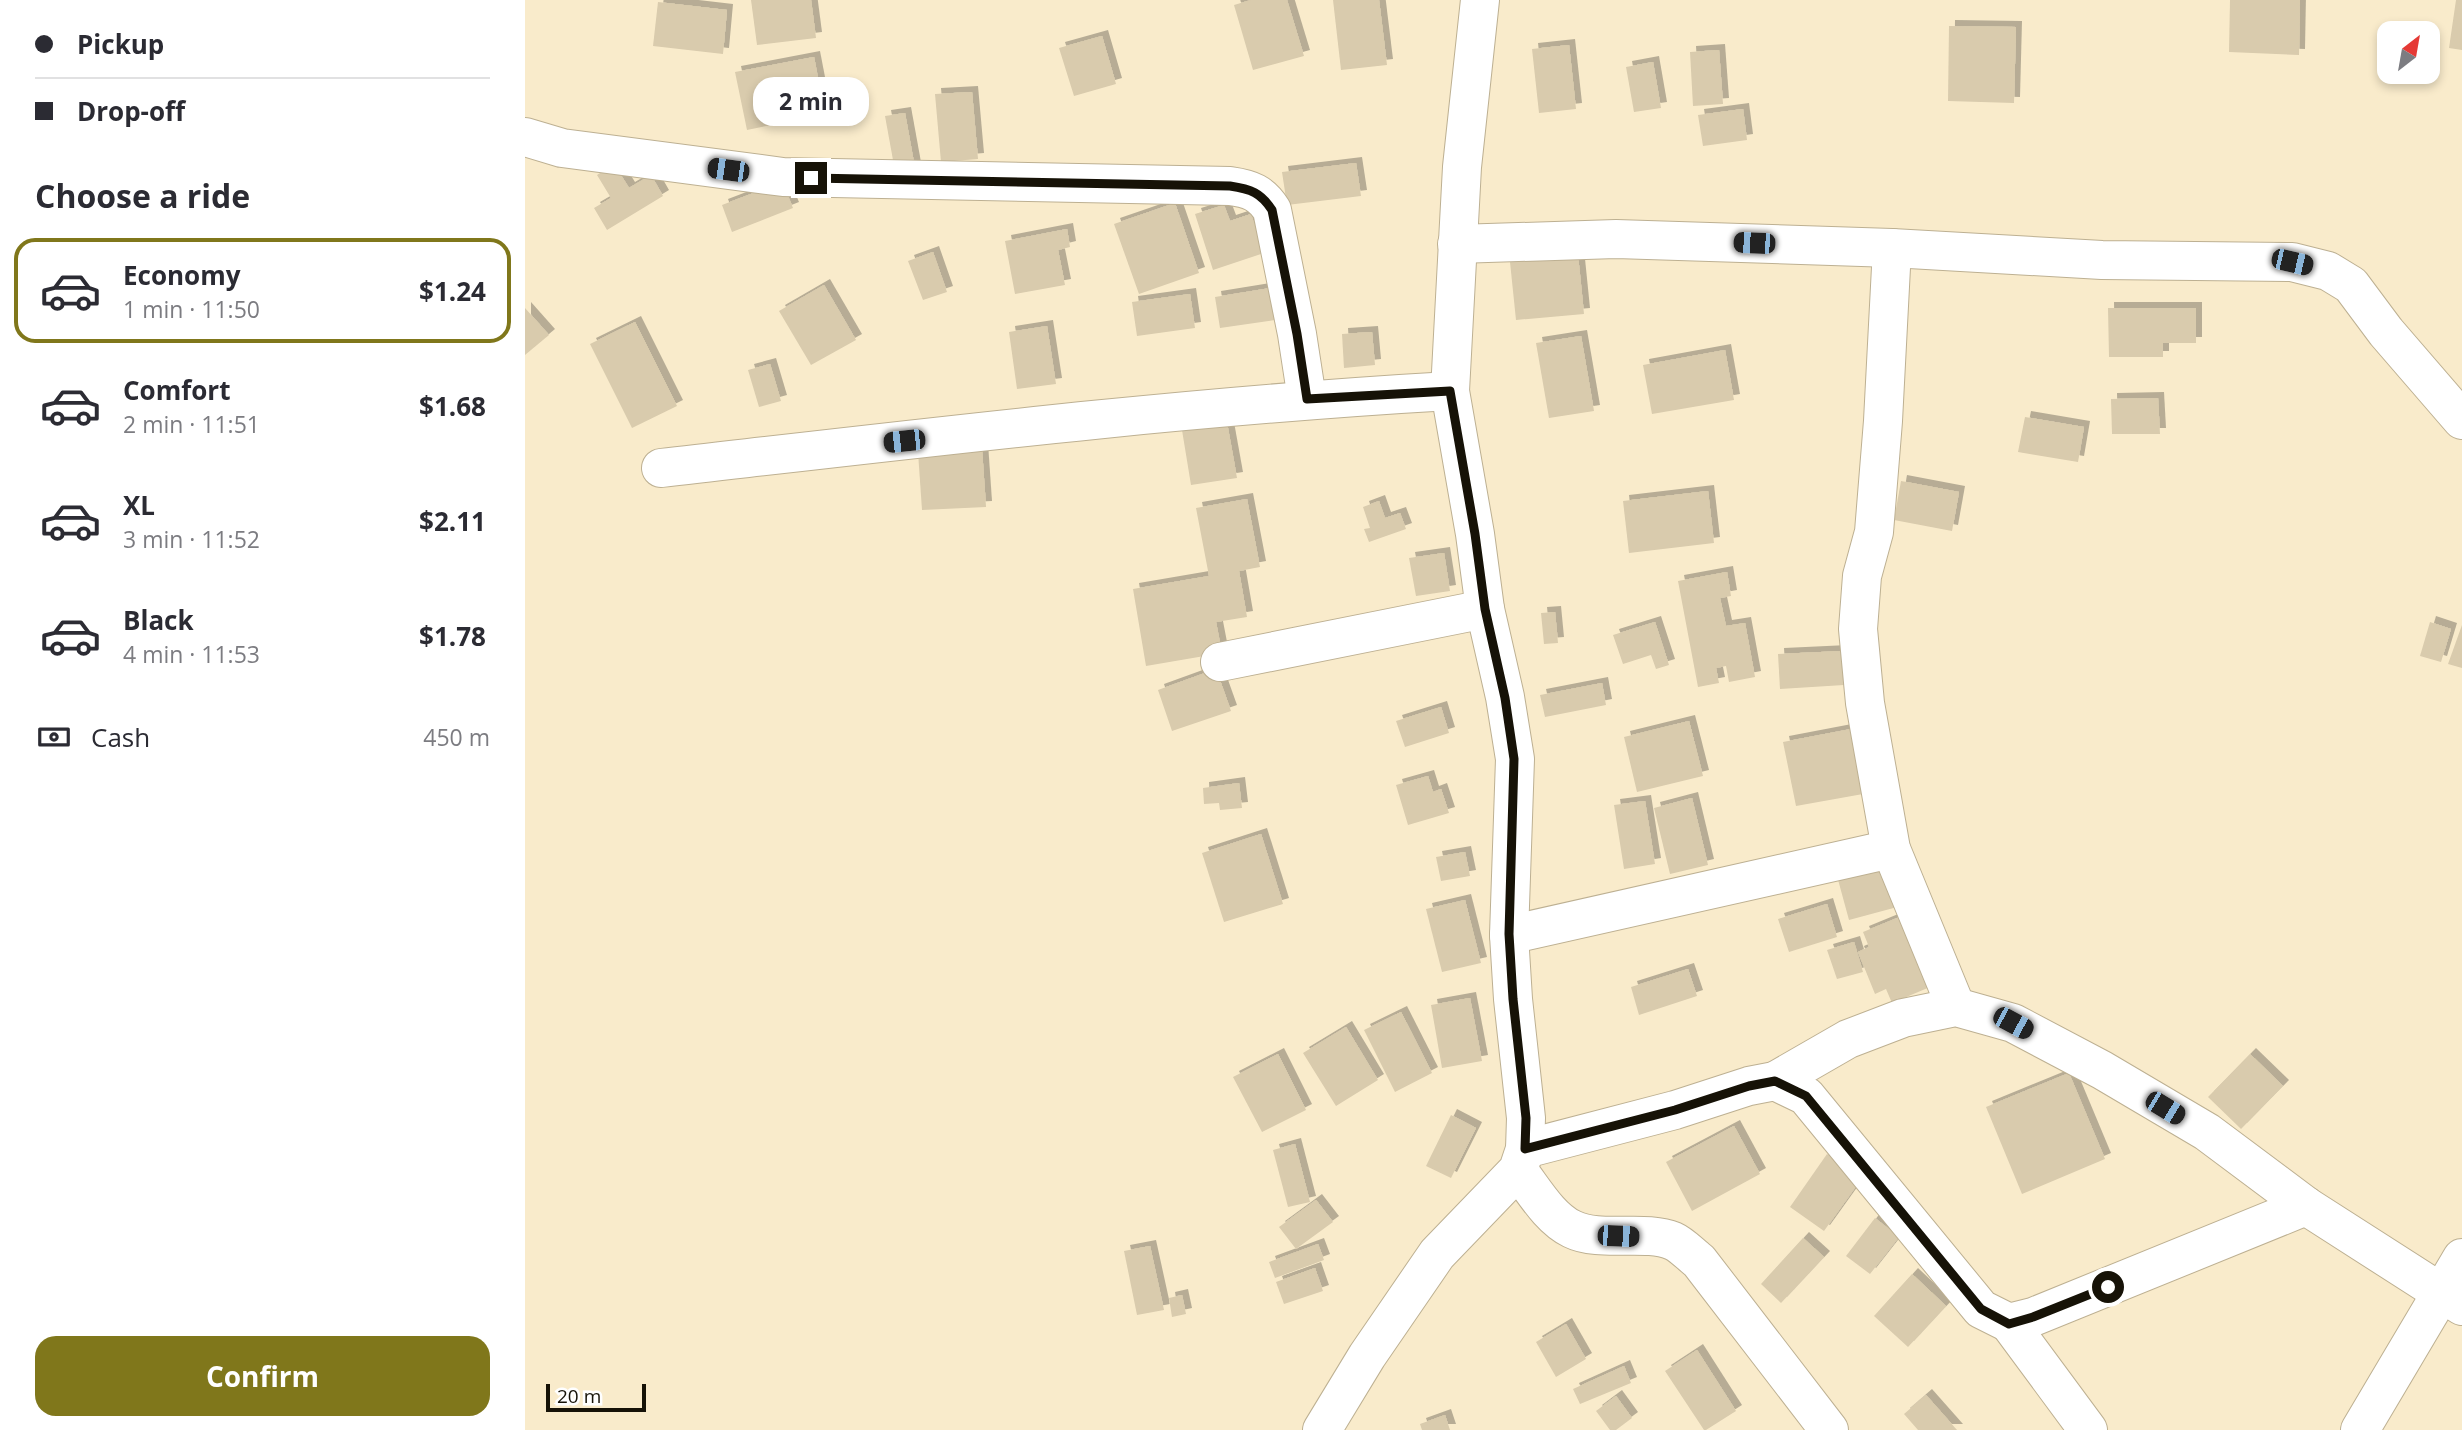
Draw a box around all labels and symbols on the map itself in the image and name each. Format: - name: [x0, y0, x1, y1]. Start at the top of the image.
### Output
- north arrow: [2377, 21, 2439, 84]
- callout: 2 min: [753, 76, 869, 125]
- car: [706, 157, 751, 183]
- route end: [795, 162, 827, 194]
- car: [1733, 232, 1776, 254]
- car: [2270, 247, 2315, 277]
- car: [883, 428, 926, 454]
- car: [1990, 1004, 2037, 1042]
- car: [2142, 1088, 2189, 1128]
- car: [1597, 1225, 1640, 1247]
- route start: [2092, 1271, 2124, 1303]
- scale bar: [546, 1381, 646, 1413]

